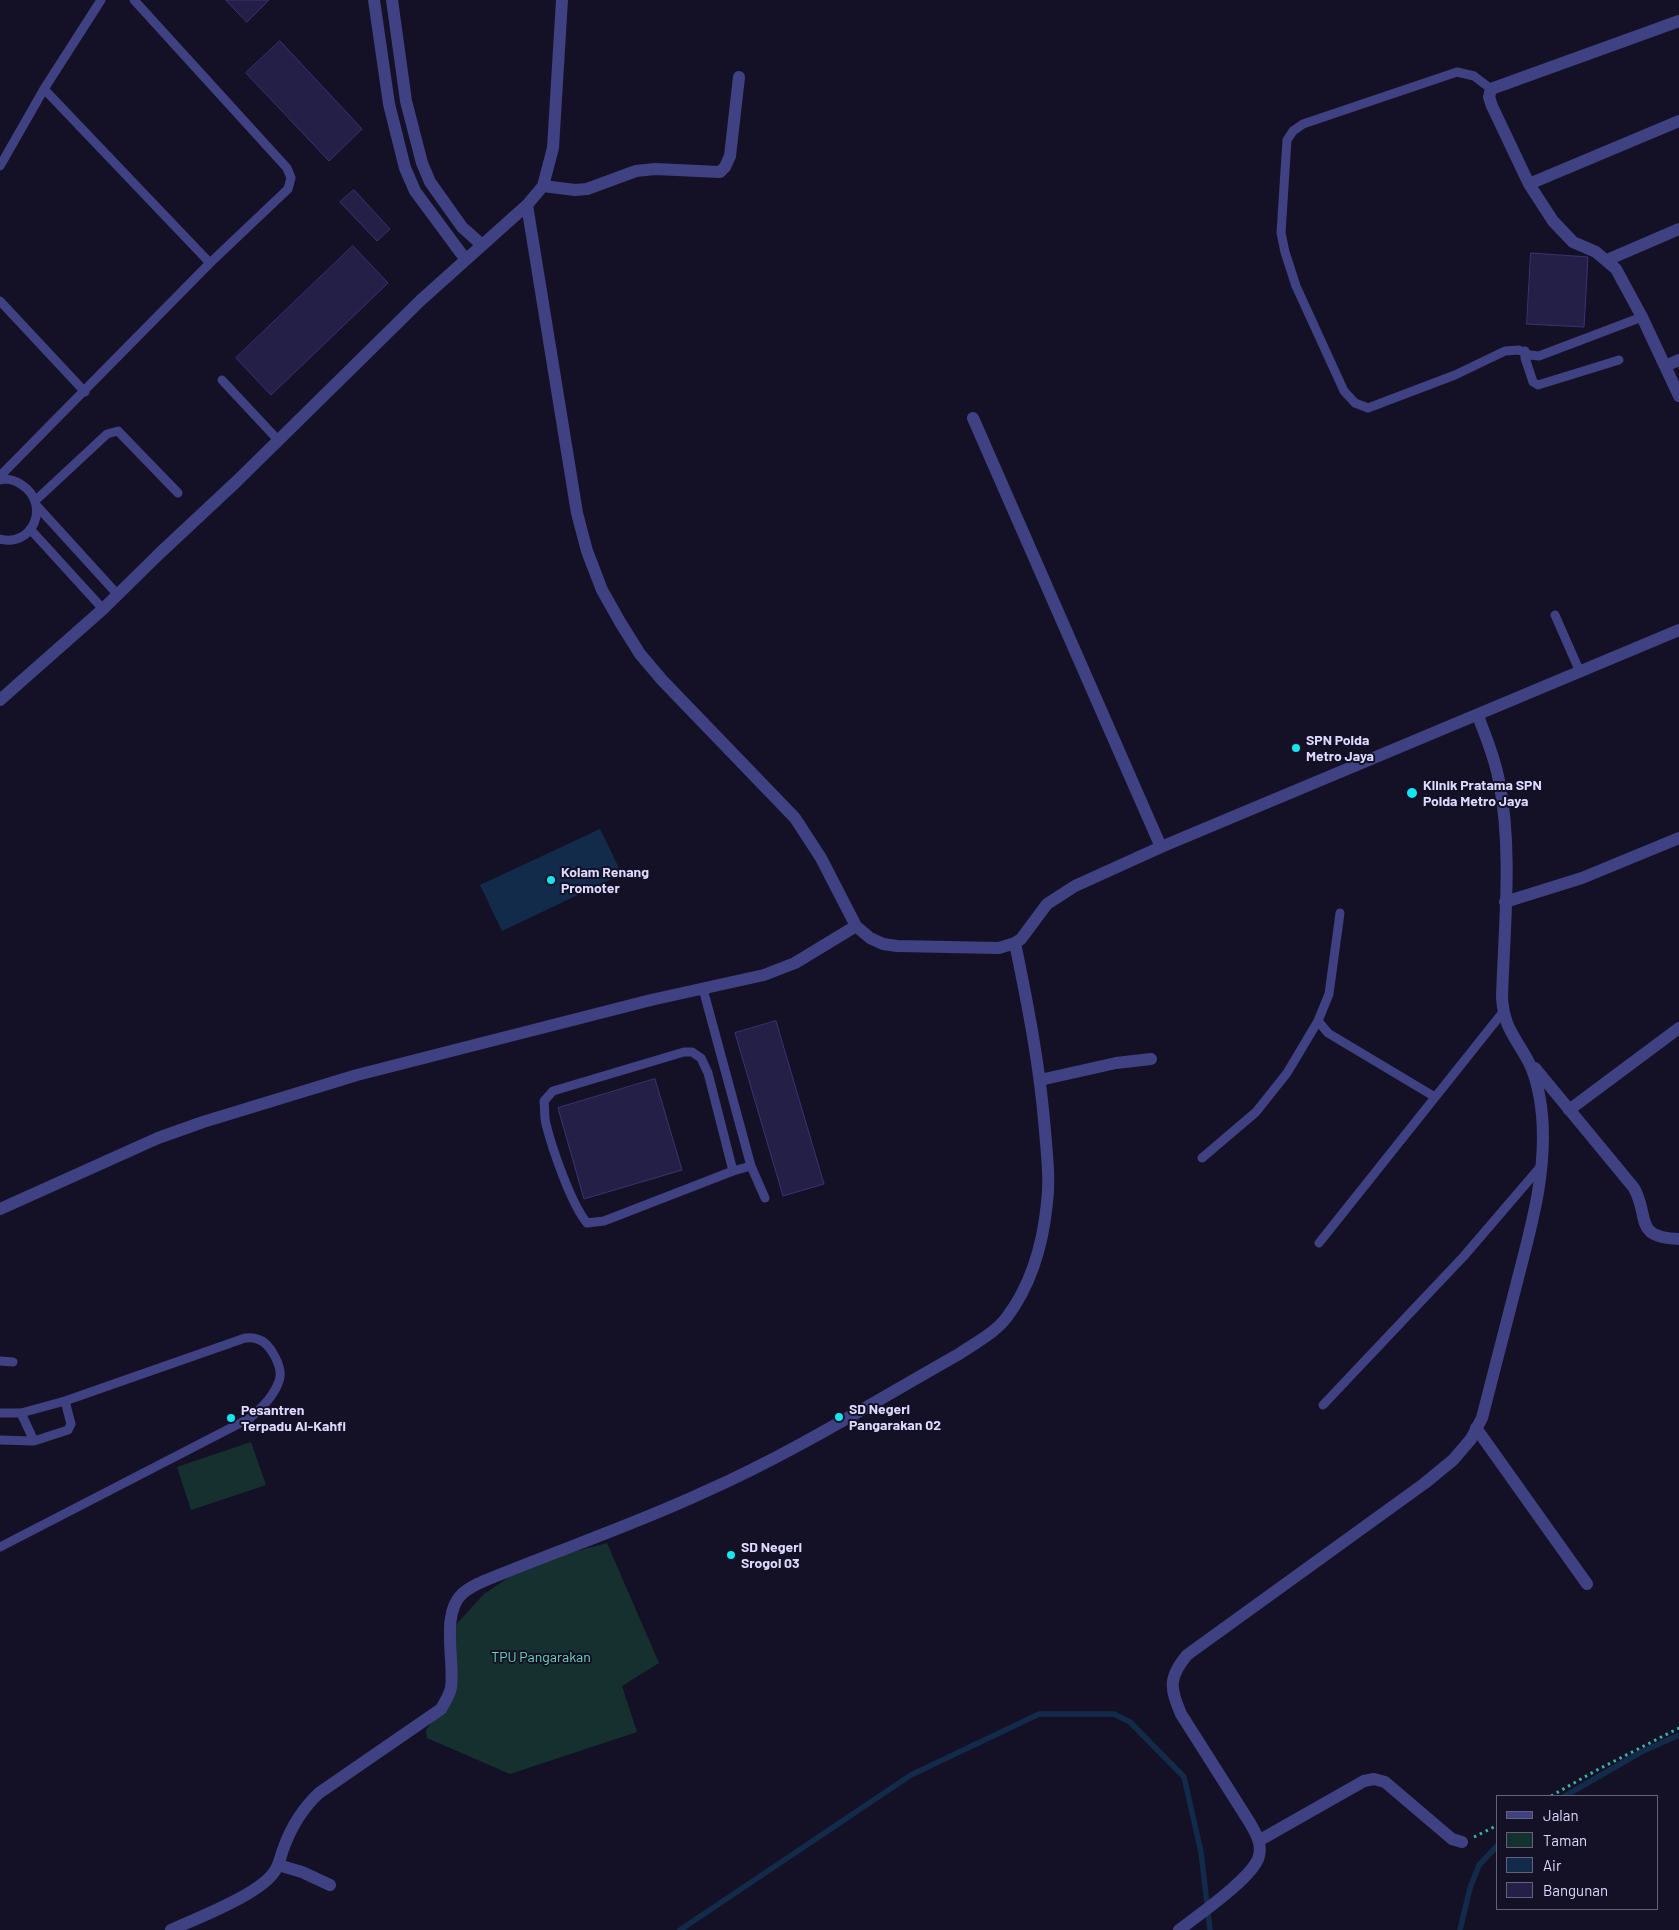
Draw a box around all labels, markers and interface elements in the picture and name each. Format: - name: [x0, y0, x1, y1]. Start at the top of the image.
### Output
- place label: SPN Polda Metro Jaya: [1306, 732, 1374, 764]
- marker: SPN Polda Metro Jaya: [1290, 742, 1302, 754]
- place label: Klinik Pratama SPN Polda Metro Jaya: [1423, 777, 1542, 810]
- marker: Klinik Pratama SPN Polda Metro Jaya: [1405, 786, 1419, 800]
- place label: Kolam Renang Promoter: [561, 864, 649, 896]
- marker: Kolam Renang Promoter: [545, 874, 557, 886]
- place label: SD Negeri Pangarakan 02: [849, 1401, 941, 1434]
- place label: Pesantren Terpadu Al-Kahfi: [241, 1402, 346, 1434]
- marker: SD Negeri Pangarakan 02: [833, 1411, 845, 1423]
- marker: Pesantren Terpadu Al-Kahfi: [225, 1412, 237, 1424]
- place label: SD Negeri Srogol 03: [741, 1539, 802, 1571]
- marker: SD Negeri Srogol 03: [725, 1549, 737, 1561]
- park label: TPU Pangarakan: [491, 1649, 591, 1665]
- legend: [1496, 1795, 1659, 1910]
- text: Jalan: [1543, 1806, 1579, 1824]
- text: Taman: [1543, 1831, 1587, 1849]
- text: Air: [1543, 1856, 1561, 1874]
- text: Bangunan: [1543, 1881, 1608, 1899]

